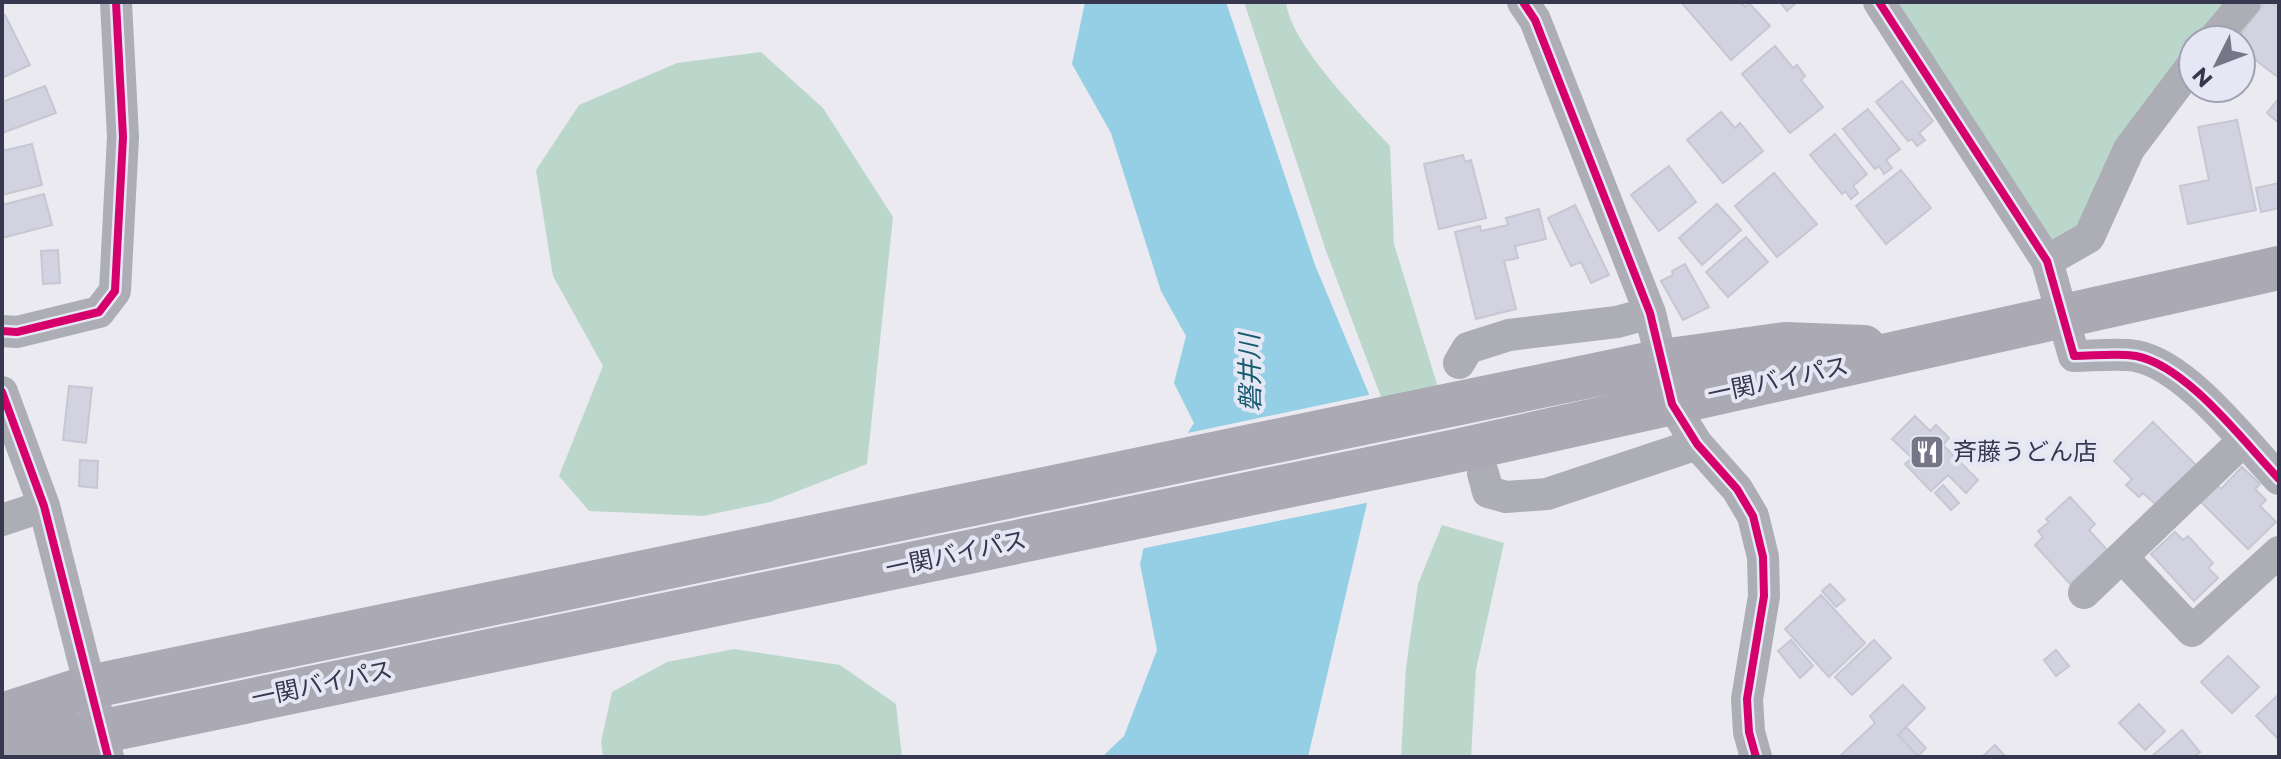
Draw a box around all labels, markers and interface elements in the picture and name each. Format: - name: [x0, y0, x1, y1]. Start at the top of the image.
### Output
- north arrow: [2177, 24, 2257, 104]
- text: N: [2187, 61, 2218, 93]
- water label: 磐井川: [1233, 331, 1267, 412]
- street label: 一関バイパス: [1705, 350, 1851, 409]
- restaurant icon: 斉藤うどん店: [1908, 433, 1946, 471]
- place label: 斉藤うどん店: [1953, 437, 2097, 466]
- street label: 一関バイパス: [883, 524, 1029, 583]
- street label: 一関バイパス: [249, 654, 395, 713]

